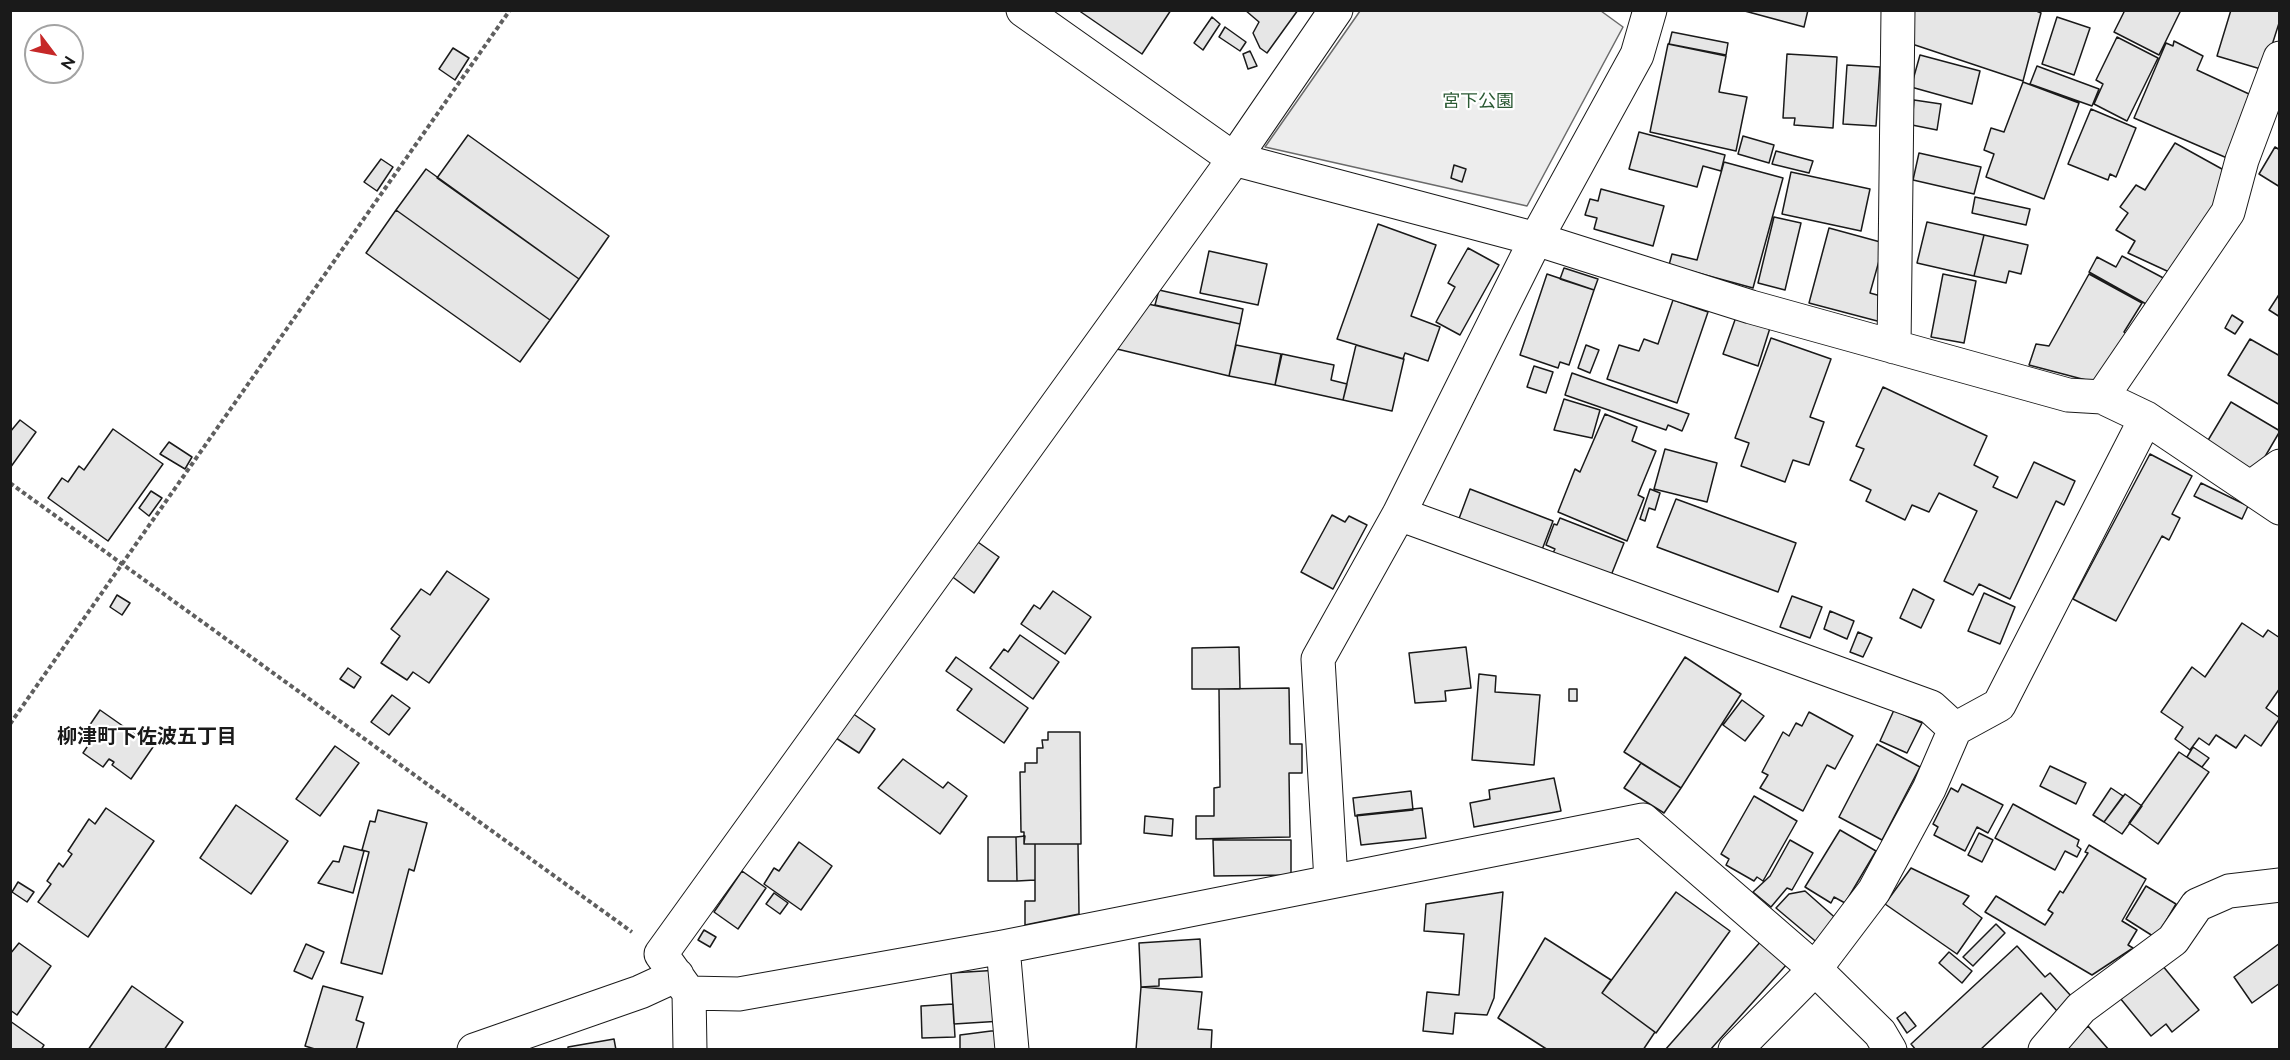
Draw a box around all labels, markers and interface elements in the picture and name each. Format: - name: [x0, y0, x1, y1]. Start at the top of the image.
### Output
- north arrow: [24, 24, 84, 84]
- text: N: [57, 53, 79, 73]
- park label: 宮下公園: [1442, 91, 1514, 113]
- district label: 柳津町下佐波五丁目: [57, 725, 237, 749]

